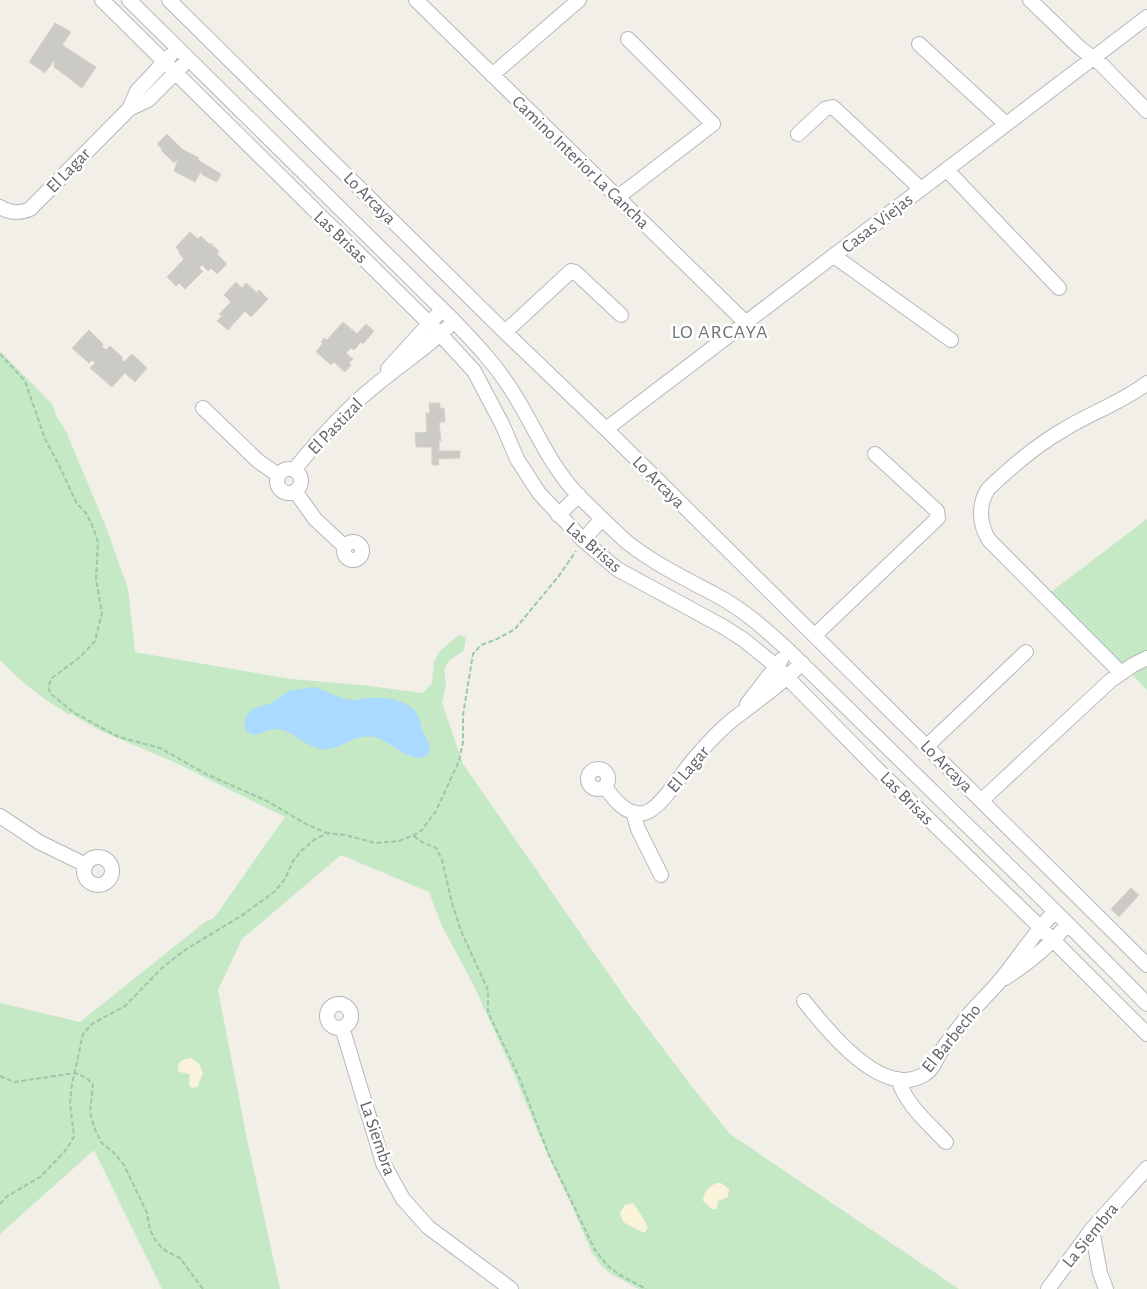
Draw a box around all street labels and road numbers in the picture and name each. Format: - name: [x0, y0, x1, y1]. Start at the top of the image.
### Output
- street label: Camino Interior La Cancha: [508, 93, 652, 233]
- street label: El Lagar: [43, 145, 94, 197]
- street label: Lo Arcaya: [340, 169, 399, 228]
- street label: Casas Viejas: [839, 191, 917, 257]
- street label: Las Brisas: [310, 208, 371, 267]
- street label: El Pastizal: [305, 395, 367, 458]
- street label: Lo Arcaya: [629, 453, 688, 512]
- street label: Las Brisas: [562, 519, 624, 576]
- street label: Lo Arcaya: [917, 737, 976, 796]
- street label: El Lagar: [664, 743, 713, 796]
- street label: Las Brisas: [876, 769, 936, 829]
- street label: El Barbecho: [919, 1001, 985, 1076]
- street label: La Siembra: [356, 1099, 398, 1178]
- street label: La Siembra: [1059, 1200, 1122, 1271]

